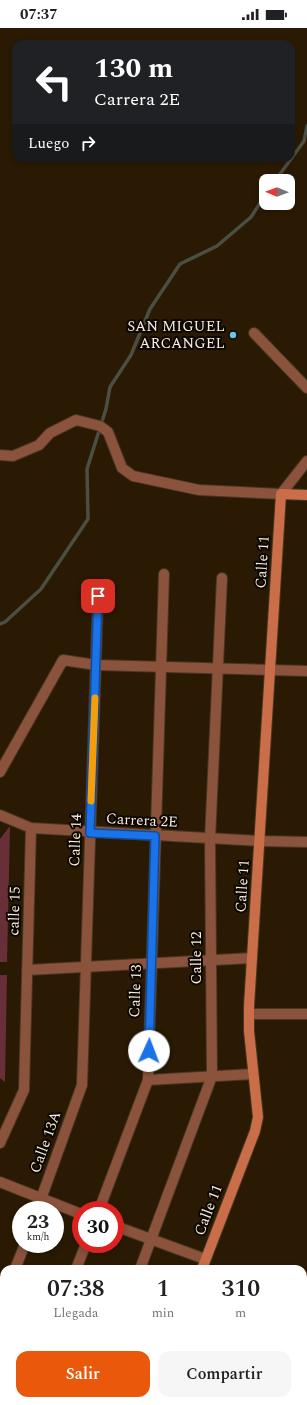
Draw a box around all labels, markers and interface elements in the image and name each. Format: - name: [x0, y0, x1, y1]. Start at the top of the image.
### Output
- text: 07:37: [20, 3, 58, 26]
- text: 130 m: [94, 47, 173, 90]
- icon: left: [28, 56, 80, 108]
- text: Carrera 2E: [94, 86, 180, 113]
- text: Luego: [28, 132, 69, 155]
- icon: right: [77, 132, 99, 154]
- north arrow: [259, 174, 295, 210]
- map controls: [259, 174, 295, 210]
- place label: SAN MIGUEL ARCANGEL: [127, 315, 225, 355]
- marker: SAN MIGUEL ARCANGEL: [228, 330, 238, 340]
- street label: Calle 11: [249, 535, 276, 589]
- pin: [81, 579, 115, 613]
- icon: arrive: [87, 585, 109, 607]
- street label: Carrera 2E: [105, 807, 178, 834]
- street label: Calle 14: [63, 813, 88, 867]
- street label: Calle 11: [229, 859, 256, 913]
- street label: calle 15: [2, 886, 27, 936]
- street label: Calle 12: [185, 932, 208, 984]
- street label: Calle 13: [123, 964, 148, 1018]
- position arrow: [128, 1030, 170, 1072]
- street label: Calle 13A: [24, 1108, 67, 1176]
- street label: Calle 11: [188, 1181, 229, 1239]
- speed limit sign: 30: [72, 1201, 124, 1253]
- text: 23: [27, 1207, 49, 1237]
- text: km/h: [27, 1229, 49, 1245]
- text: 07:38: [47, 1271, 105, 1307]
- text: 1: [157, 1271, 169, 1307]
- text: 310: [221, 1271, 260, 1307]
- text: Llegada: [53, 1303, 98, 1323]
- text: min: [152, 1303, 174, 1323]
- text: m: [235, 1303, 246, 1323]
- button: Salir: [16, 1351, 150, 1397]
- button: Compartir: [158, 1351, 291, 1397]

